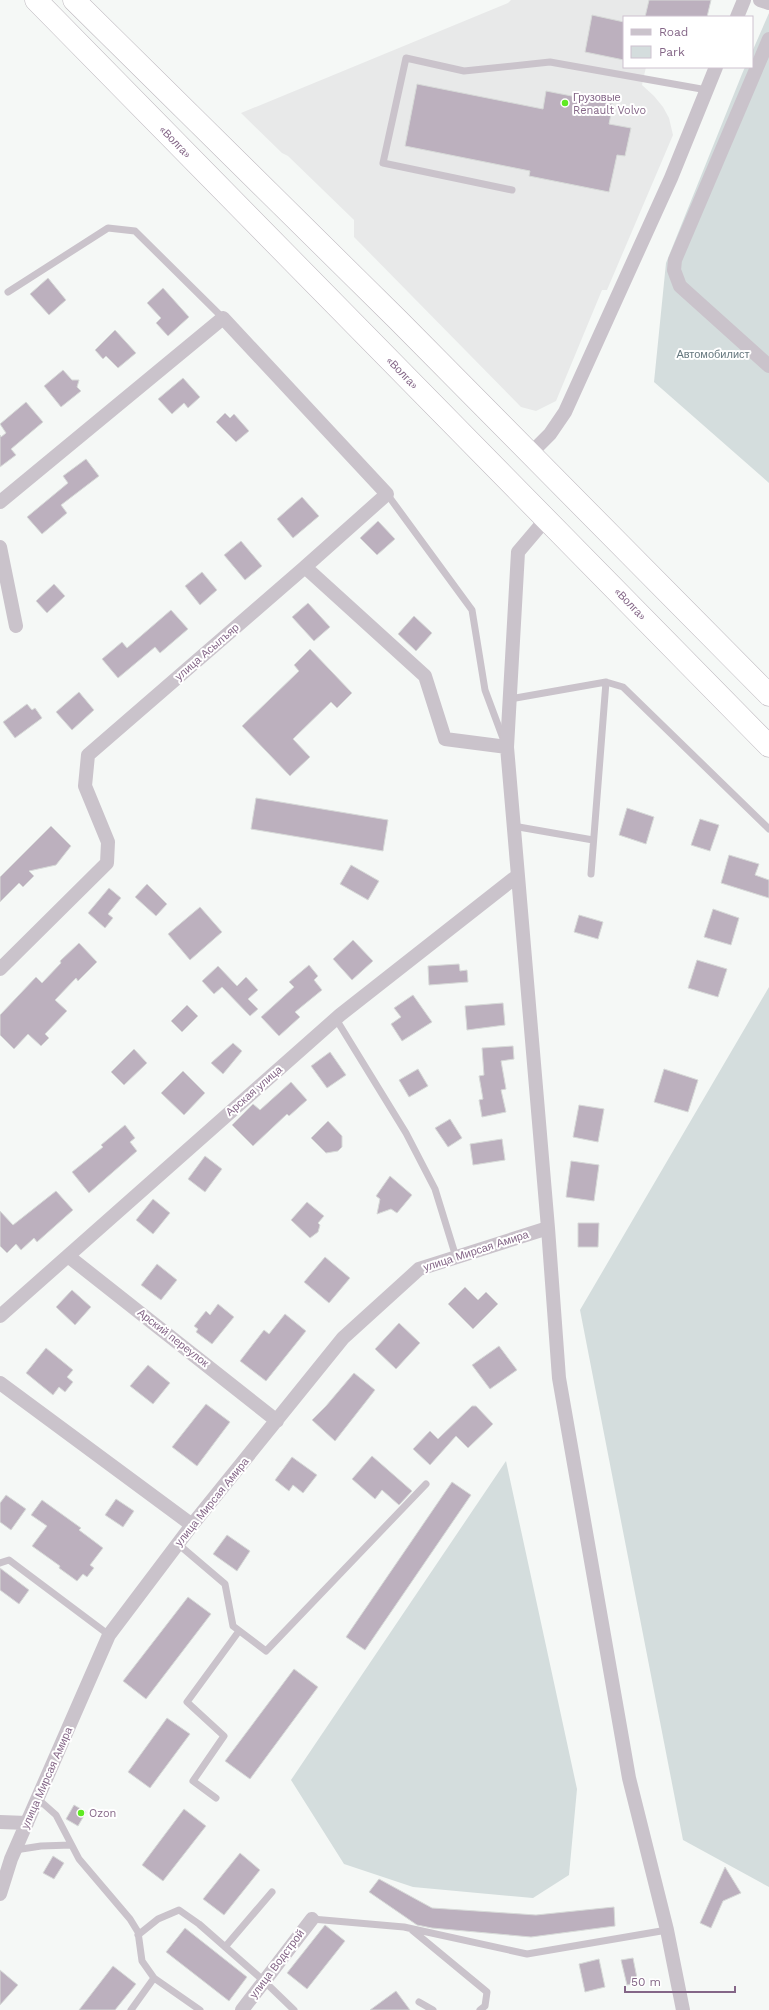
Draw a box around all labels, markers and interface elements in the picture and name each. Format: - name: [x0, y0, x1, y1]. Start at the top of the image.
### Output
- legend: [623, 16, 753, 68]
- text: Road: [659, 25, 688, 39]
- text: Park: [659, 45, 685, 59]
- place label: Грузовые Renault Volvo: [573, 91, 646, 117]
- marker: Грузовые Renault Volvo: [560, 98, 570, 108]
- street label: «Волга»: [156, 123, 194, 161]
- park label: Автомобилист: [676, 348, 750, 361]
- street label: «Волга»: [383, 354, 421, 392]
- street label: «Волга»: [611, 585, 649, 623]
- street label: улица Асылъяр: [173, 621, 241, 683]
- street label: Арская улица: [223, 1063, 285, 1119]
- street label: улица Мирсая Амира: [422, 1228, 531, 1274]
- street label: Арский переулок: [135, 1306, 211, 1370]
- street label: улица Мирсая Амира: [172, 1454, 252, 1549]
- street label: улица Мирсая Амира: [19, 1724, 76, 1831]
- place label: Ozon: [89, 1807, 116, 1820]
- marker: Ozon: [76, 1808, 86, 1818]
- street label: улица Водстрой: [247, 1927, 307, 2001]
- scale bar: [625, 1968, 735, 1994]
- text: 50 m: [631, 1975, 661, 1989]

